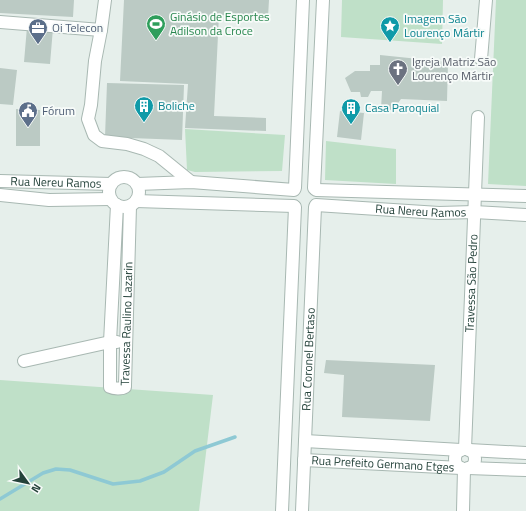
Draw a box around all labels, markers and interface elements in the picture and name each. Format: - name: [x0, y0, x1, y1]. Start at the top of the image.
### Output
- place label: Ginásio de Esportes Adilson da Croce: [170, 7, 270, 40]
- place label: Imagem São Lourenço Mártir: [404, 9, 484, 42]
- sports icon: Ginásio de Esportes Adilson da Croce: [145, 13, 167, 41]
- place icon: Imagem São Lourenço Mártir: [379, 15, 401, 43]
- office icon: Oi Telecon: [27, 17, 49, 45]
- place label: Oi Telecon: [52, 18, 103, 37]
- place label: Igreja Matriz São Lourenço Mártir: [412, 52, 496, 85]
- church icon: Igreja Matriz São Lourenço Mártir: [387, 58, 409, 86]
- building icon: Boliche: [133, 95, 155, 123]
- place label: Boliche: [158, 96, 195, 115]
- building icon: Casa Paroquial: [340, 97, 362, 125]
- place label: Casa Paroquial: [365, 98, 439, 117]
- public building icon: Fórum: [17, 100, 39, 128]
- place label: Fórum: [42, 101, 75, 120]
- street label: Rua Nereu Ramos: [10, 171, 102, 193]
- street label: Rua Nereu Ramos: [375, 199, 467, 222]
- street label: Travessa São Pedro: [460, 234, 482, 333]
- street label: Travessa Raulino Lazarin: [115, 261, 137, 386]
- street label: Rua Coronel Bertaso: [296, 307, 320, 411]
- street label: Rua Prefeito Germano Etges: [311, 450, 455, 477]
- north arrow: [8, 463, 48, 503]
- text: N: [28, 481, 45, 496]

